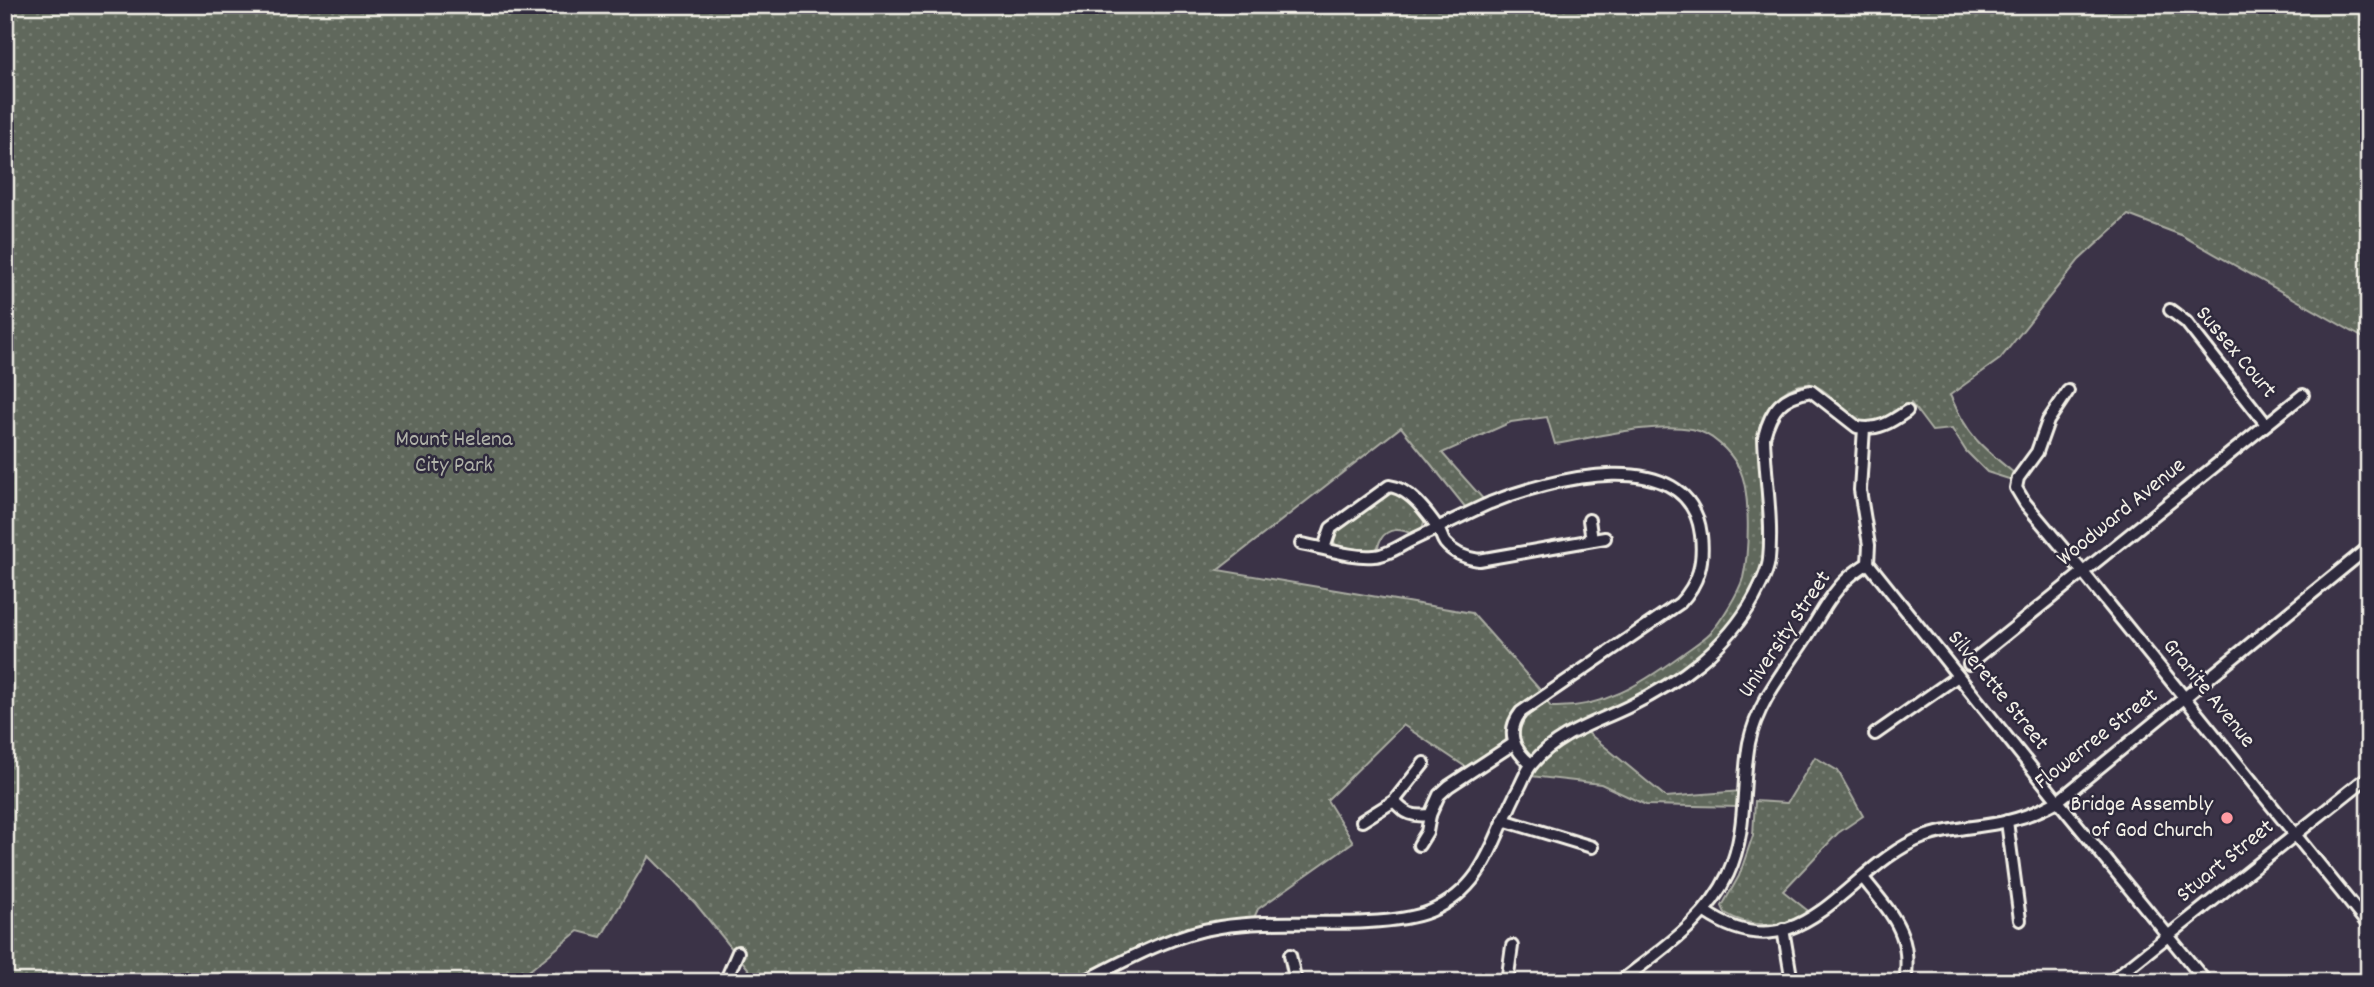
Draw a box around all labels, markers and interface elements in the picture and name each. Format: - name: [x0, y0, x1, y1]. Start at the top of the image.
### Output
- street label: Sussex Court: [2186, 300, 2284, 406]
- park label: Mount Helena City Park: [396, 424, 514, 483]
- street label: Woodward Avenue: [2050, 451, 2194, 575]
- street label: University Street: [1731, 565, 1841, 705]
- street label: Silverette Street: [1938, 624, 2056, 758]
- street label: Granite Avenue: [2153, 632, 2263, 756]
- street label: Flowerree Street: [2028, 681, 2166, 799]
- place label: Bridge Assembly of God Church: [2071, 789, 2214, 848]
- marker: Bridge Assembly of God Church: [2219, 810, 2235, 826]
- street label: Stuart Street: [2170, 812, 2282, 912]

